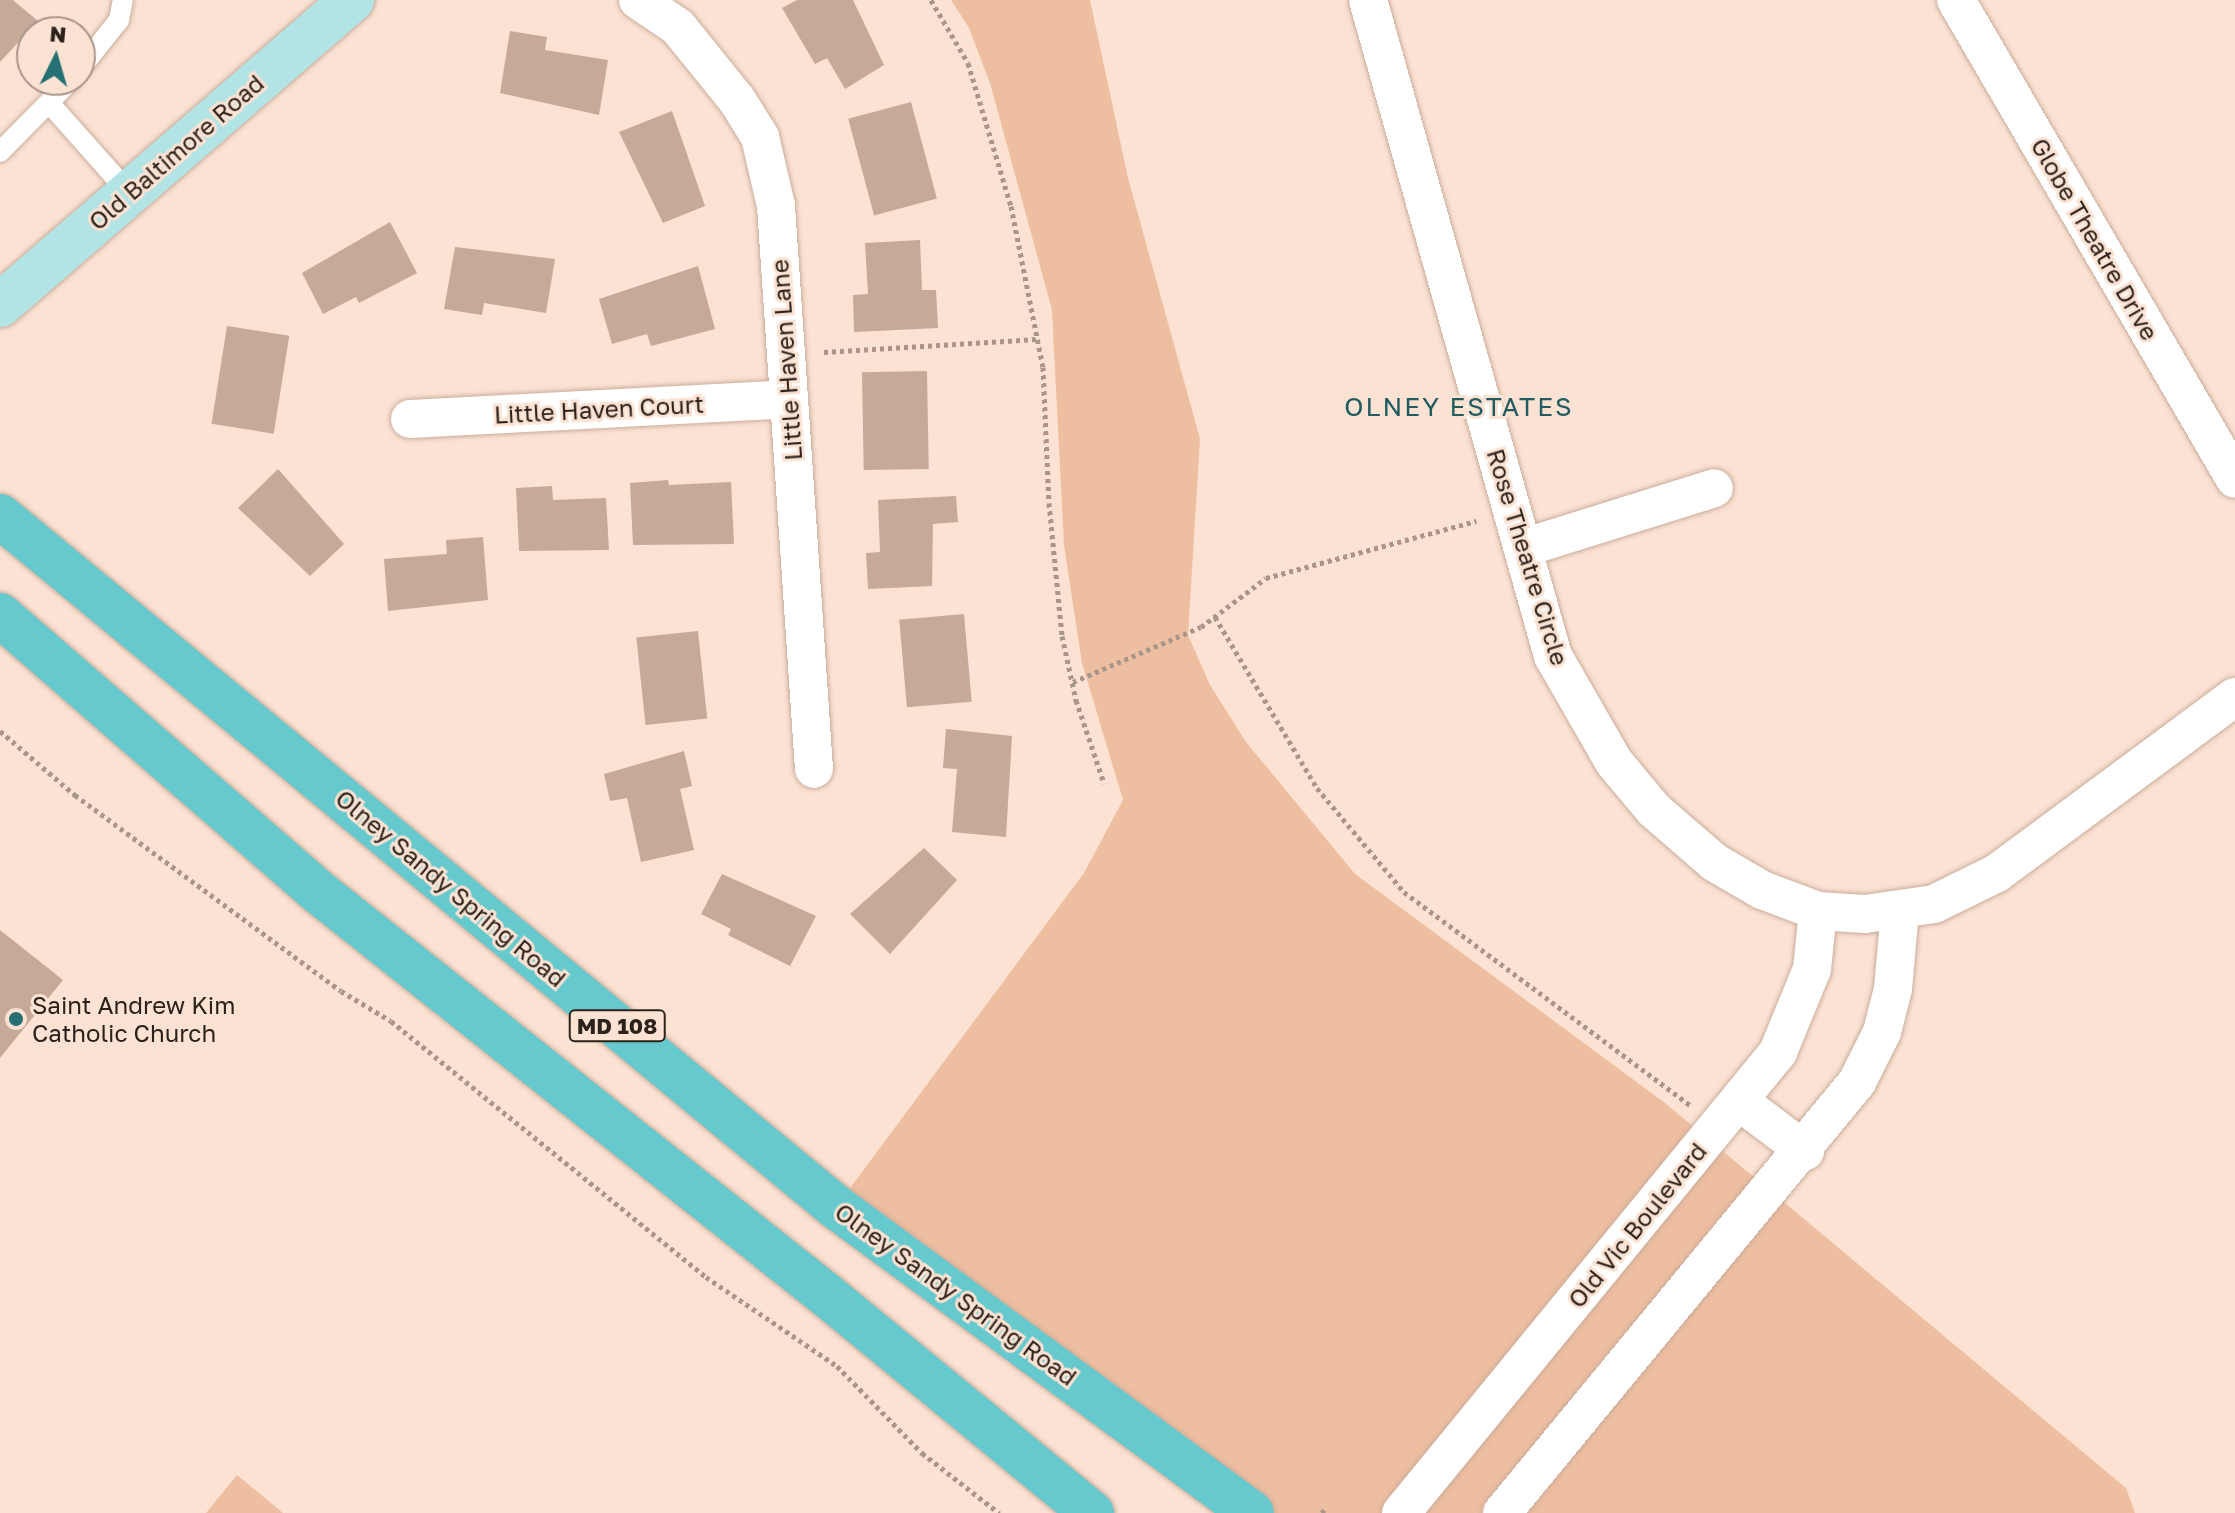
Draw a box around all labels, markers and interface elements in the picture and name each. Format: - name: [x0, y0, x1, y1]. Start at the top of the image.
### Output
- north arrow: [16, 16, 96, 96]
- text: N: [48, 19, 67, 48]
- street label: Old Baltimore Road: [83, 68, 269, 236]
- street label: Globe Theatre Drive: [2025, 133, 2165, 345]
- street label: Little Haven Lane: [765, 258, 807, 462]
- street label: Little Haven Court: [493, 389, 705, 429]
- district label: OLNEY ESTATES: [1344, 391, 1574, 423]
- street label: Rose Theatre Circle: [1481, 445, 1575, 669]
- street label: Olney Sandy Spring Road: [330, 783, 572, 993]
- place label: Saint Andrew Kim Catholic Church: [32, 991, 236, 1047]
- road number: MD 108: [567, 1008, 667, 1044]
- marker: Saint Andrew Kim Catholic Church: [7, 1010, 25, 1028]
- street label: Old Vic Boulevard: [1562, 1137, 1712, 1313]
- street label: Olney Sandy Spring Road: [830, 1197, 1082, 1391]

